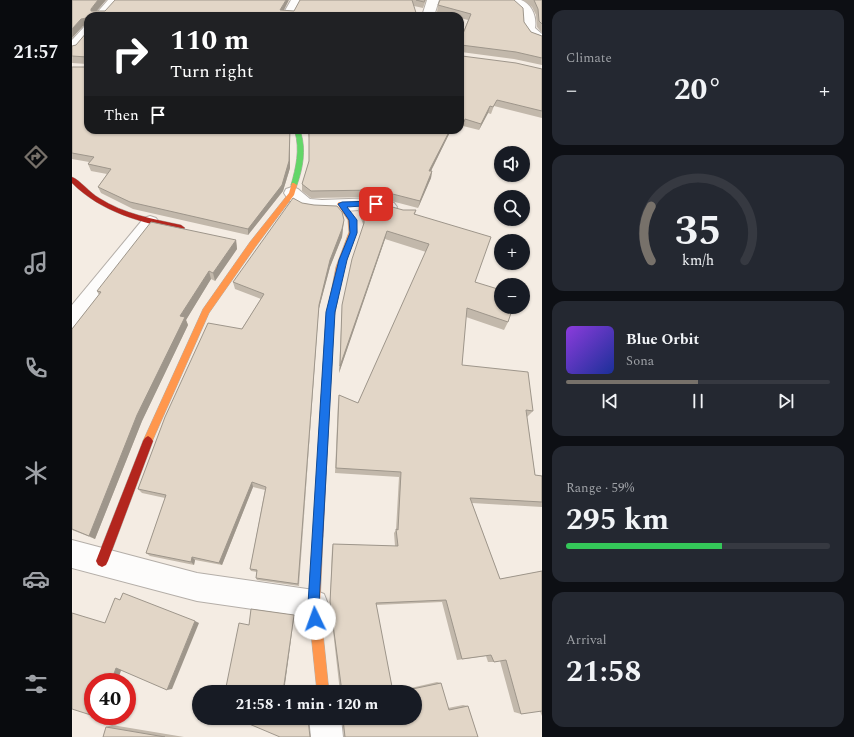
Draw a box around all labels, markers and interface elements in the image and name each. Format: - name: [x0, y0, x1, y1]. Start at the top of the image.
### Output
- text: 110 m: [170, 19, 249, 62]
- icon: right: [104, 28, 156, 80]
- text: 21:57: [13, 39, 59, 66]
- text: Climate: [566, 48, 612, 68]
- text: Turn right: [170, 58, 253, 85]
- text: 20°: [674, 67, 722, 113]
- text: −: [566, 74, 577, 107]
- text: +: [819, 74, 830, 107]
- text: Then: [104, 104, 139, 127]
- icon: arrive: [147, 104, 169, 126]
- icon: directions: [22, 143, 50, 171]
- map controls: [494, 146, 530, 314]
- button: sound: [494, 146, 530, 182]
- pin: [359, 187, 393, 221]
- button: search: [494, 190, 530, 226]
- icon: arrive: [365, 193, 387, 215]
- text: 35: [675, 200, 721, 263]
- button: +: [494, 234, 530, 270]
- icon: music: [22, 249, 50, 277]
- text: km/h: [682, 250, 714, 272]
- button: −: [494, 278, 530, 314]
- text: Blue Orbit: [626, 328, 699, 351]
- text: Sona: [626, 351, 654, 371]
- icon: phone: [22, 354, 50, 382]
- icon: previous: [599, 390, 621, 412]
- icon: pause: [687, 390, 709, 412]
- icon: next: [775, 390, 797, 412]
- icon: climate: [22, 459, 50, 487]
- text: Range · 59%: [566, 478, 634, 498]
- text: 295 km: [566, 497, 669, 543]
- icon: car: [22, 565, 50, 593]
- position arrow: [294, 598, 336, 640]
- text: Arrival: [566, 630, 607, 650]
- text: 21:58: [566, 649, 641, 695]
- icon: filters: [22, 670, 50, 698]
- speed limit sign: 40: [84, 673, 136, 725]
- text: 21:58 · 1 min · 120 m: [236, 693, 378, 716]

